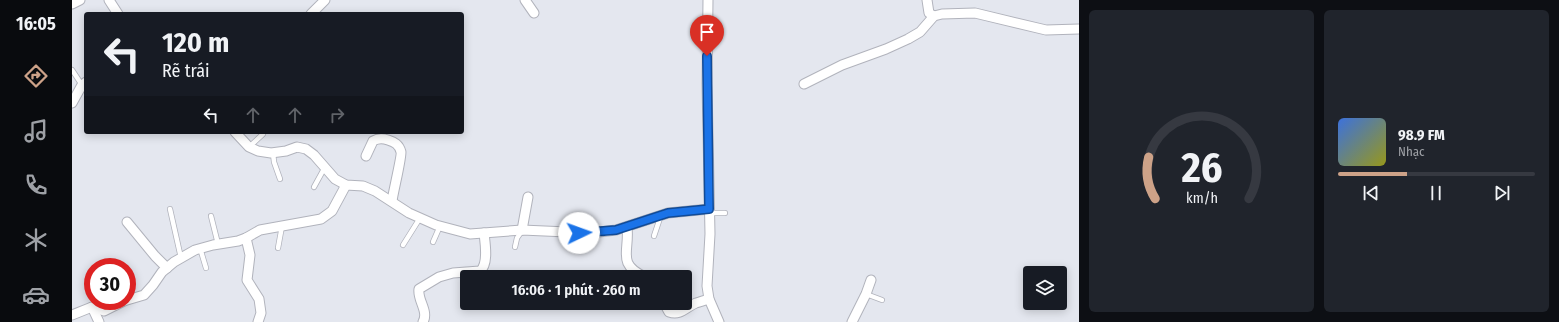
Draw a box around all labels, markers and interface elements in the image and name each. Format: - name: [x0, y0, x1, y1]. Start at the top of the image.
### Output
- text: 16:05: [16, 13, 56, 35]
- pin: [690, 15, 724, 56]
- icon: arrive: [696, 21, 718, 43]
- text: 120 m: [162, 26, 229, 59]
- icon: left: [96, 28, 148, 80]
- text: Rẽ trái: [162, 60, 210, 82]
- icon: directions: [22, 62, 50, 90]
- icon: left: [200, 104, 222, 126]
- icon: ahead: [242, 104, 264, 126]
- icon: ahead: [284, 104, 306, 126]
- icon: right: [326, 104, 348, 126]
- icon: music: [22, 117, 50, 145]
- text: 98.9 FM: [1398, 126, 1445, 144]
- text: 26: [1180, 143, 1222, 193]
- text: Nhạc: [1398, 144, 1425, 159]
- icon: phone: [22, 171, 50, 199]
- icon: previous: [1360, 182, 1382, 204]
- icon: pause: [1425, 182, 1447, 204]
- icon: next: [1491, 182, 1513, 204]
- text: km/h: [1186, 190, 1217, 207]
- position arrow: [558, 212, 600, 254]
- icon: climate: [22, 226, 50, 254]
- speed limit sign: 30: [84, 258, 136, 310]
- map controls: [1023, 266, 1067, 310]
- button: layers: [1023, 266, 1067, 310]
- icon: car: [22, 281, 50, 309]
- text: 16:06 · 1 phút · 260 m: [512, 281, 640, 299]

